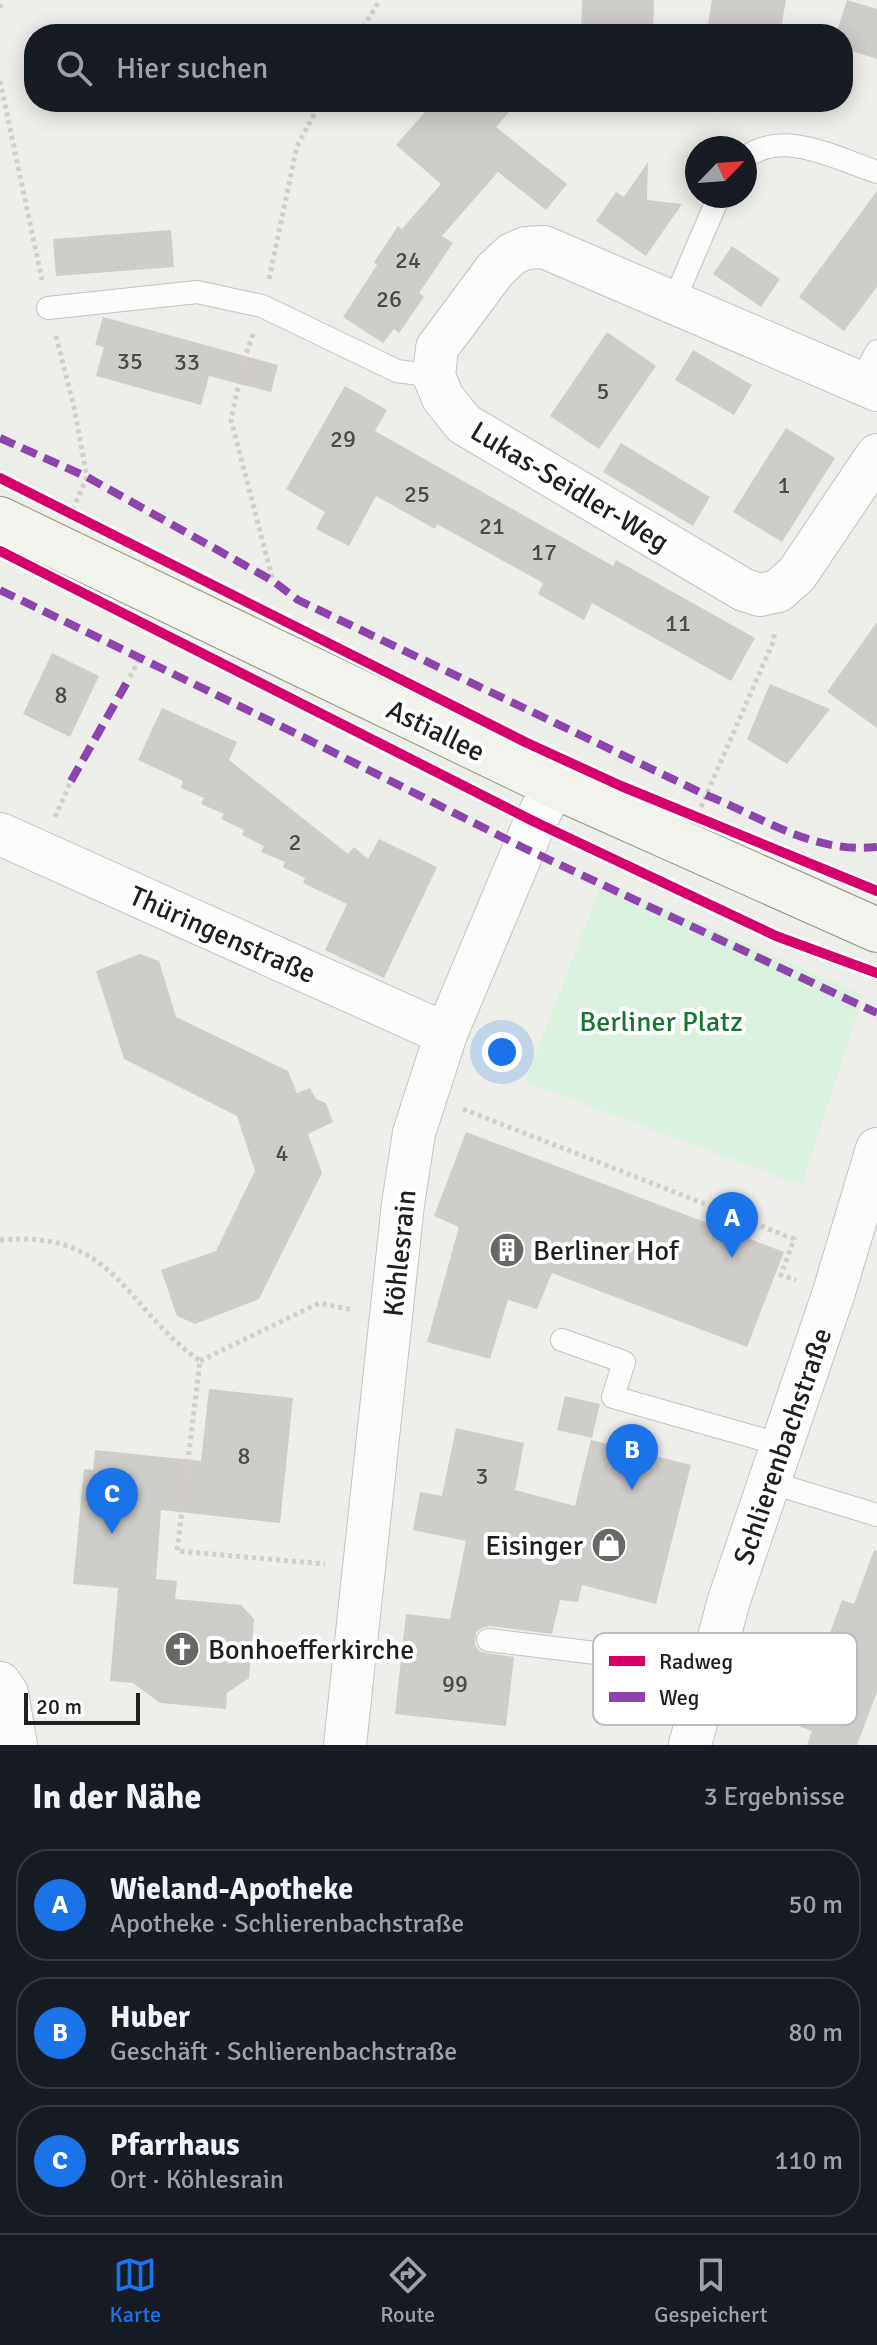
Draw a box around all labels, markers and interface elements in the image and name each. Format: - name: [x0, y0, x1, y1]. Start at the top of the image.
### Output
- search box: [24, 24, 853, 112]
- icon: search: [52, 46, 96, 90]
- text: Hier suchen: [116, 50, 268, 87]
- north arrow: [685, 136, 757, 208]
- house number: 24: [395, 245, 421, 275]
- house number: 26: [376, 284, 402, 314]
- house number: 35: [117, 346, 143, 376]
- house number: 33: [174, 347, 200, 377]
- house number: 5: [597, 376, 609, 406]
- street label: Lukas-Seidler-Weg: [464, 414, 675, 559]
- house number: 29: [330, 424, 356, 454]
- house number: 1: [778, 470, 790, 500]
- house number: 25: [404, 479, 430, 509]
- house number: 21: [479, 511, 505, 541]
- house number: 17: [531, 537, 557, 567]
- house number: 11: [665, 608, 691, 638]
- house number: 8: [55, 680, 67, 710]
- street label: Astiallee: [381, 693, 490, 769]
- house number: 2: [289, 827, 301, 857]
- street label: Thüringenstraße: [124, 879, 321, 991]
- park label: Berliner Platz: [579, 1005, 743, 1039]
- your location: [482, 1032, 522, 1072]
- house number: 4: [276, 1138, 289, 1168]
- street label: Köhlesrain: [376, 1188, 424, 1318]
- pin: A: [706, 1192, 758, 1258]
- building icon: Berliner Hof: [488, 1231, 526, 1269]
- place label: Berliner Hof: [533, 1234, 680, 1268]
- street label: Schlierenbachstraße: [727, 1324, 839, 1569]
- pin: B: [606, 1424, 658, 1490]
- house number: 8: [238, 1441, 250, 1471]
- house number: 3: [476, 1461, 488, 1491]
- pin: C: [86, 1468, 138, 1534]
- shop icon: Eisinger: [590, 1526, 628, 1564]
- place label: Eisinger: [485, 1529, 584, 1563]
- church icon: Bonhoefferkirche: [163, 1630, 201, 1668]
- place label: Bonhoefferkirche: [208, 1633, 414, 1667]
- legend: [593, 1633, 857, 1725]
- text: Radweg: [659, 1648, 733, 1675]
- house number: 99: [442, 1669, 468, 1699]
- text: Weg: [659, 1684, 699, 1711]
- scale bar: [24, 1689, 140, 1725]
- text: 20 m: [36, 1693, 82, 1720]
- text: In der Nähe: [32, 1776, 201, 1818]
- text: 3 Ergebnisse: [704, 1781, 845, 1813]
- text: Wieland-Apotheke: [110, 1871, 353, 1908]
- text: A: [52, 1889, 68, 1921]
- text: 50 m: [788, 1889, 843, 1921]
- text: Apotheke · Schlierenbachstraße: [110, 1908, 464, 1940]
- text: Huber: [110, 1999, 190, 2036]
- text: B: [52, 2017, 68, 2049]
- text: 80 m: [788, 2017, 843, 2049]
- text: Geschäft · Schlierenbachstraße: [110, 2036, 457, 2068]
- text: Pfarrhaus: [110, 2127, 240, 2164]
- text: C: [52, 2145, 68, 2177]
- text: 110 m: [774, 2145, 843, 2177]
- text: Ort · Köhlesrain: [110, 2164, 284, 2196]
- tab: Karte: [110, 2253, 161, 2328]
- tab: Route: [380, 2253, 435, 2328]
- tab: Gespeichert: [654, 2253, 767, 2328]

